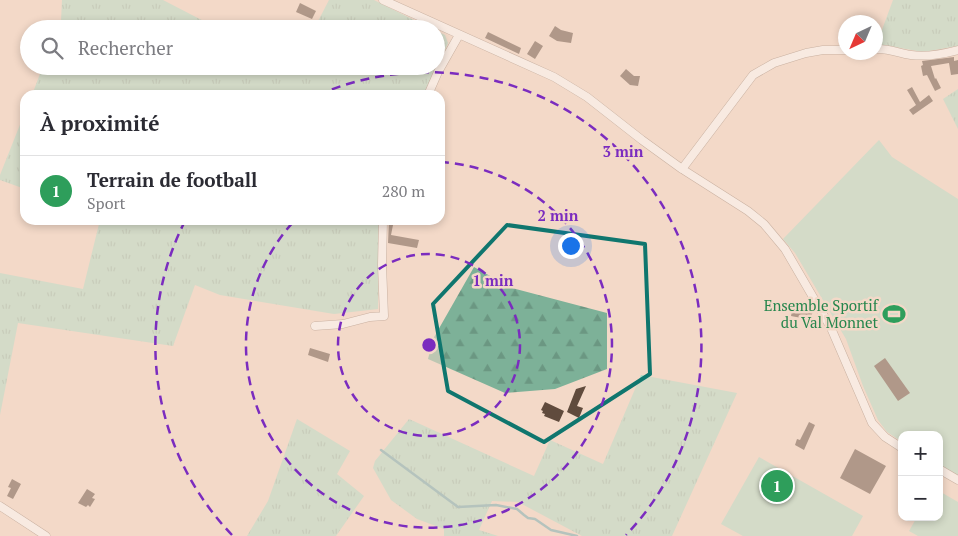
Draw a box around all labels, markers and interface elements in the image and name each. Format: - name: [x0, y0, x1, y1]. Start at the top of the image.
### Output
- north arrow: [838, 15, 883, 60]
- search box: [20, 20, 445, 75]
- icon: search: [38, 34, 66, 62]
- text: Rechercher: [78, 35, 173, 60]
- text: À proximité: [40, 109, 160, 137]
- text: 3 min: [602, 141, 644, 161]
- text: Terrain de football: [87, 167, 257, 192]
- text: 1: [51, 180, 61, 202]
- text: 280 m: [382, 180, 425, 202]
- text: Sport: [87, 192, 126, 214]
- text: 2 min: [537, 205, 579, 225]
- your location: [558, 233, 584, 259]
- text: 1 min: [472, 270, 514, 290]
- place label: Ensemble Sportif du Val Monnet: [764, 295, 879, 332]
- sports icon: Ensemble Sportif du Val Monnet: [881, 301, 907, 327]
- centre of rings: [420, 336, 438, 354]
- map controls: [898, 431, 943, 521]
- button: +: [898, 431, 943, 476]
- pin: 1: [761, 467, 793, 505]
- button: −: [898, 476, 943, 521]

